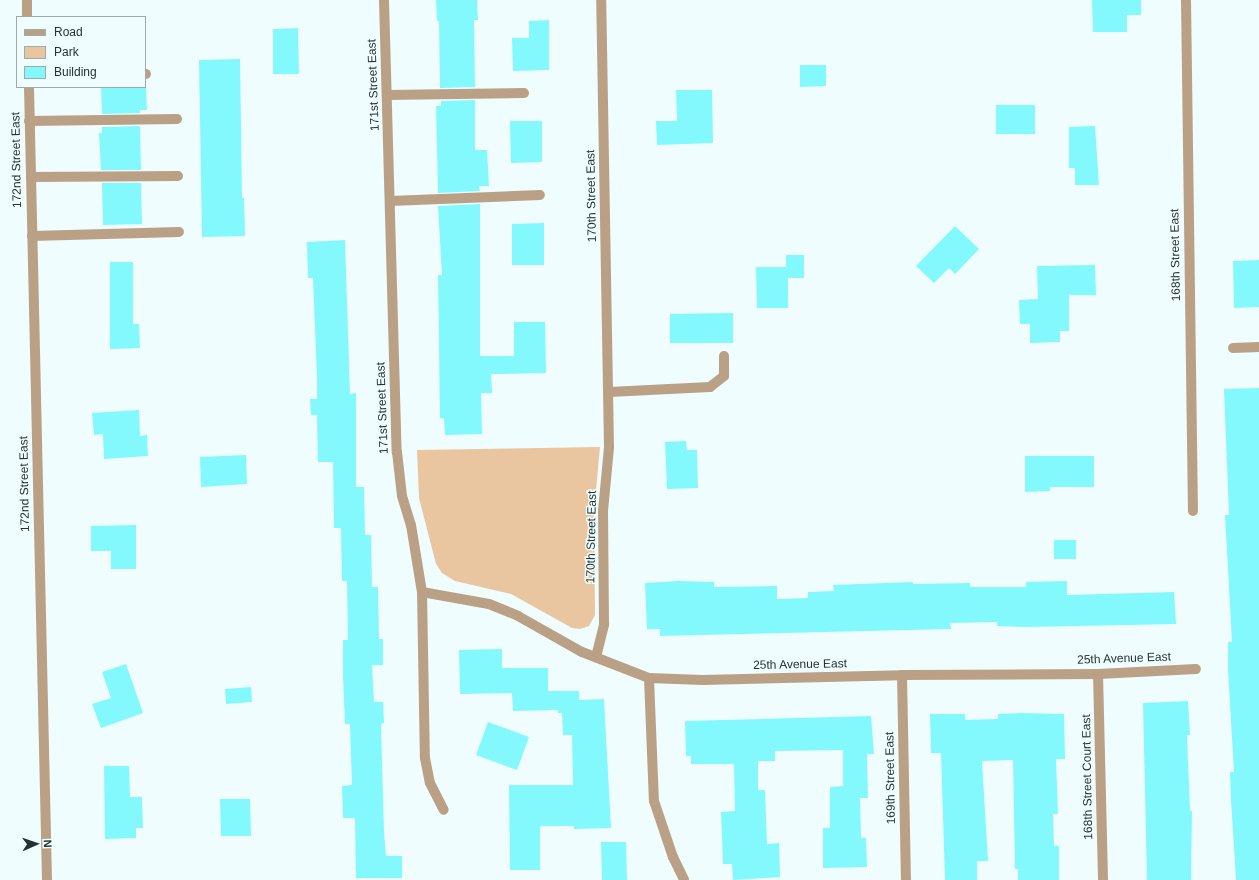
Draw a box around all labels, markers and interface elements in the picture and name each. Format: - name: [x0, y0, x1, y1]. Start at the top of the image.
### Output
- legend: [16, 16, 146, 88]
- text: Road: [54, 25, 83, 39]
- street label: 171st Street East: [365, 39, 383, 131]
- text: Park: [54, 45, 79, 59]
- text: Building: [54, 65, 97, 79]
- street label: 172nd Street East: [9, 112, 25, 208]
- street label: 170th Street East: [584, 150, 600, 242]
- street label: 168th Street East: [1168, 209, 1184, 301]
- street label: 171st Street East: [374, 362, 392, 454]
- street label: 172nd Street East: [17, 436, 33, 532]
- street label: 170th Street East: [584, 491, 600, 583]
- street label: 25th Avenue East: [1077, 650, 1171, 668]
- street label: 25th Avenue East: [753, 657, 847, 673]
- street label: 168th Street Court East: [1080, 714, 1096, 840]
- street label: 169th Street East: [883, 732, 899, 824]
- north arrow: [16, 824, 56, 864]
- text: N: [42, 839, 54, 848]

